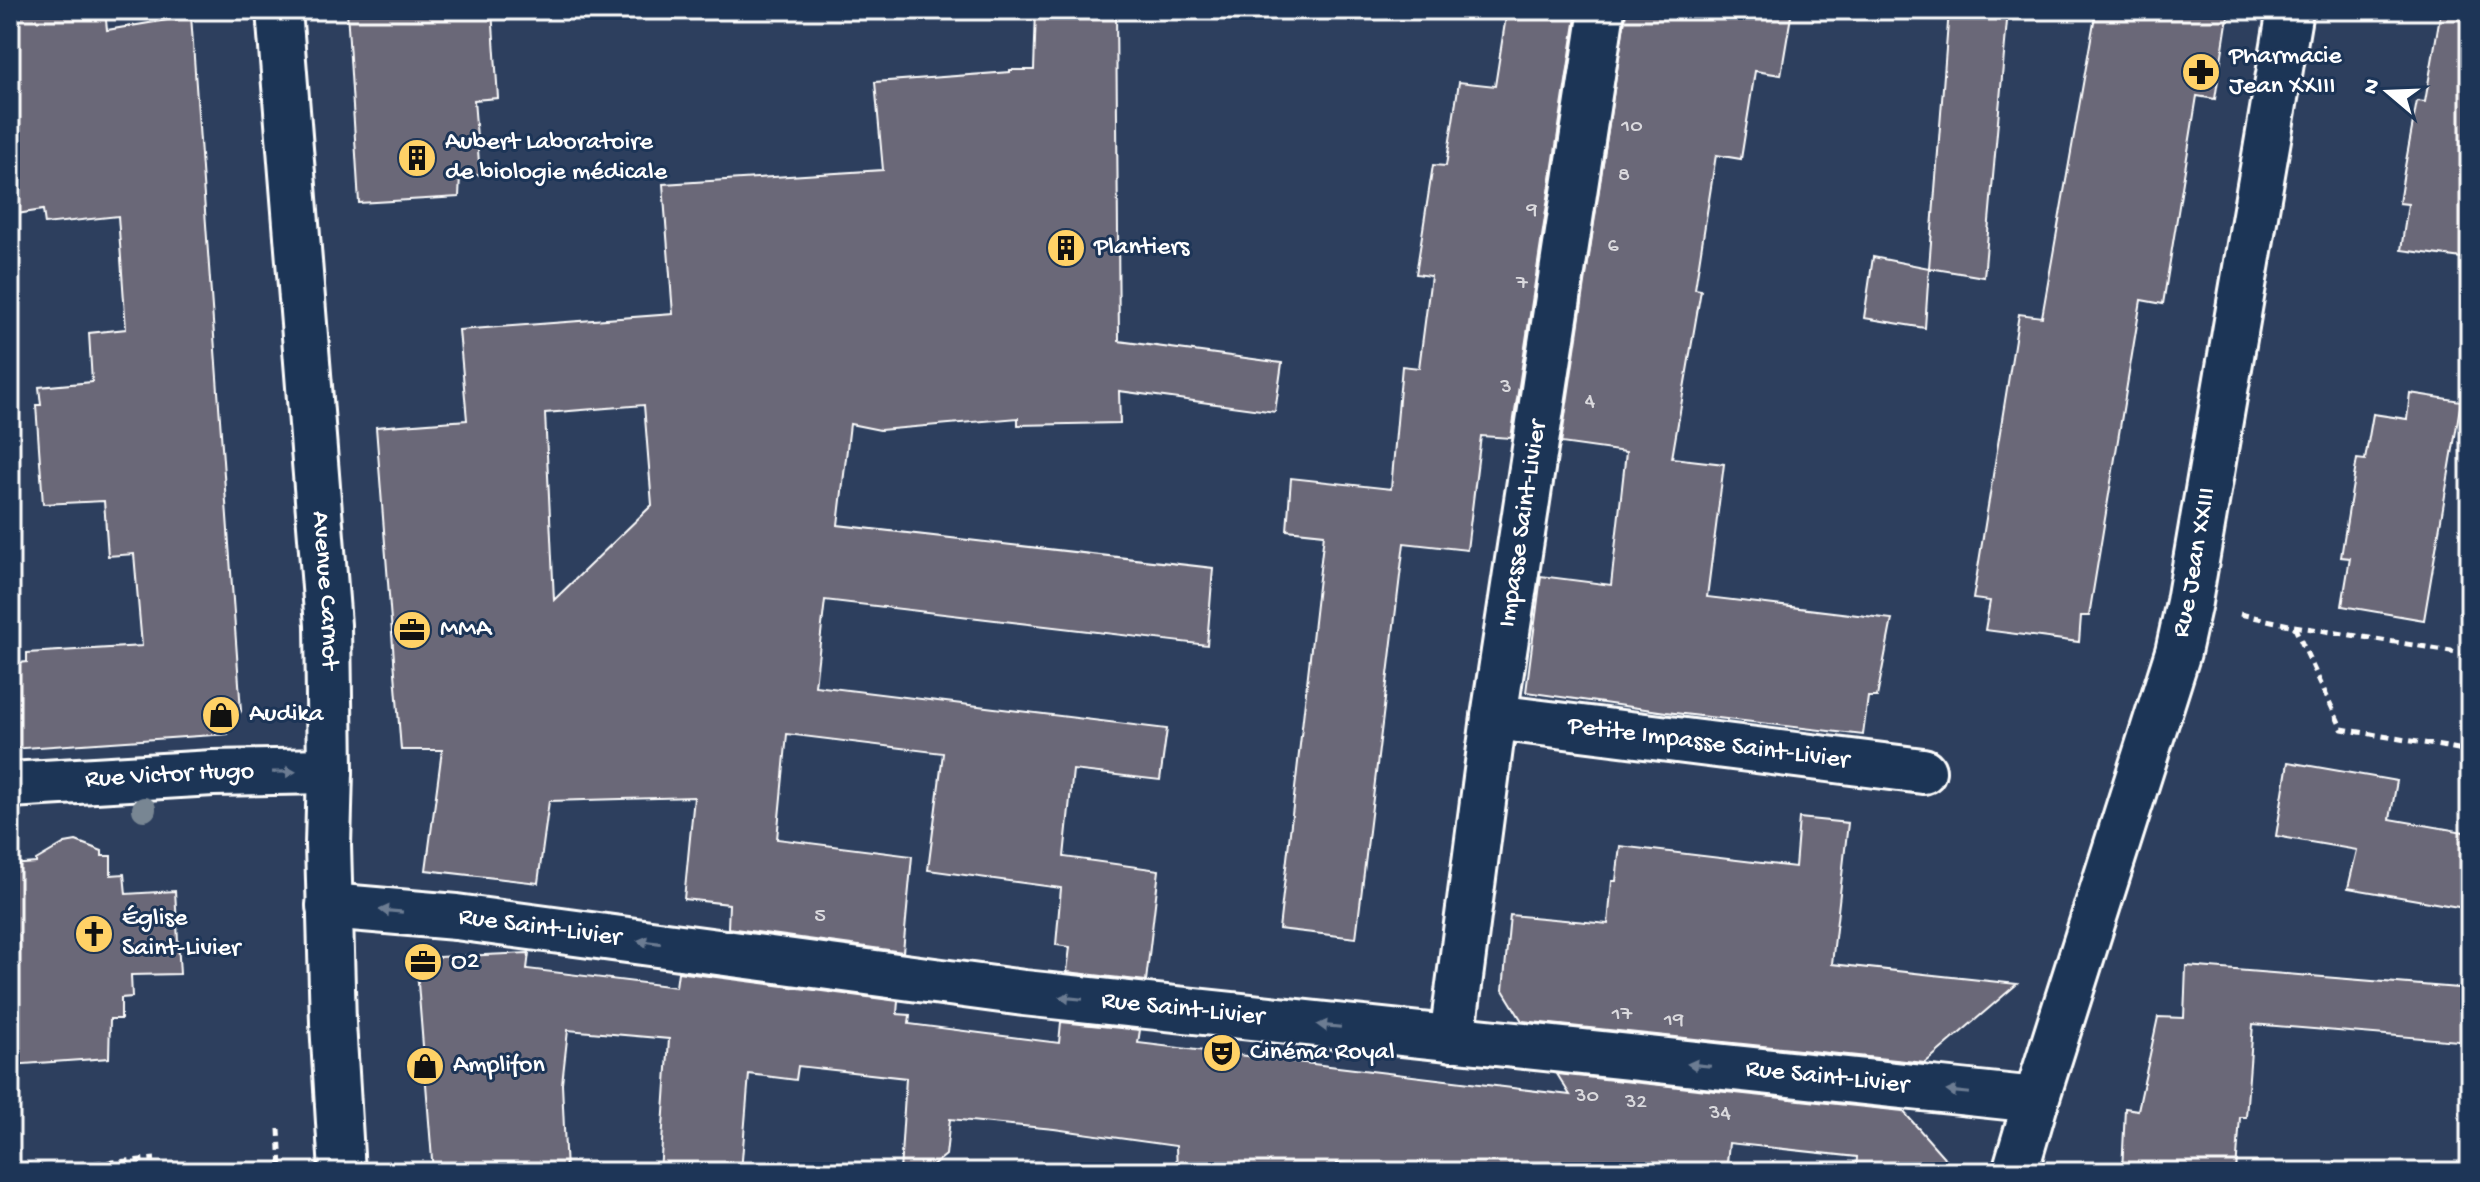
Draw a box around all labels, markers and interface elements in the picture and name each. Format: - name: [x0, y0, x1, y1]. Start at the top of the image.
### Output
- place label: Pharmacie Jean XXIII: [2228, 42, 2342, 103]
- pharmacy icon: Pharmacie Jean XXIII: [2180, 51, 2222, 93]
- north arrow: [2348, 52, 2428, 132]
- text: N: [2358, 76, 2388, 98]
- house number: 10: [1620, 114, 1643, 140]
- place label: Aubert Laboratoire de biologie médicale: [445, 128, 668, 189]
- building icon: Aubert Laboratoire de biologie médicale: [396, 137, 438, 179]
- house number: 8: [1618, 163, 1630, 189]
- house number: 9: [1525, 198, 1538, 224]
- building icon: Plantiers: [1045, 227, 1087, 269]
- place label: Plantiers: [1093, 233, 1191, 264]
- house number: 6: [1607, 234, 1619, 260]
- house number: 7: [1515, 271, 1528, 297]
- house number: 3: [1499, 375, 1512, 401]
- house number: 4: [1585, 389, 1596, 415]
- street label: Impasse Saint-Livier: [1492, 416, 1555, 630]
- street label: Rue Jean XXIII: [2166, 485, 2224, 641]
- street label: Avenue Carnot: [303, 510, 344, 672]
- office icon: MMA: [391, 609, 433, 651]
- place label: MMA: [440, 615, 493, 646]
- shop icon: Audika: [200, 694, 242, 736]
- place label: Audika: [249, 700, 325, 731]
- street label: Petite Impasse Saint-Livier: [1565, 711, 1853, 777]
- street label: Rue Victor Hugo: [84, 757, 255, 796]
- one-way arrow: [272, 766, 297, 778]
- street label: Rue Saint-Livier: [457, 902, 626, 955]
- place label: Église Saint-Livier: [122, 904, 243, 965]
- one-way arrow: [378, 904, 403, 917]
- house number: 5: [814, 904, 826, 930]
- church icon: Église Saint-Livier: [73, 913, 115, 955]
- one-way arrow: [636, 936, 661, 949]
- office icon: O2: [402, 941, 444, 983]
- place label: O2: [451, 947, 480, 978]
- street label: Rue Saint-Livier: [1100, 986, 1268, 1034]
- one-way arrow: [1058, 991, 1083, 1004]
- house number: 17: [1611, 1002, 1633, 1028]
- house number: 19: [1663, 1008, 1684, 1034]
- one-way arrow: [1316, 1019, 1341, 1032]
- theatre icon: Cinéma Royal: [1201, 1032, 1243, 1074]
- place label: Cinéma Royal: [1250, 1038, 1395, 1069]
- shop icon: Amplifon: [404, 1045, 446, 1087]
- place label: Amplifon: [453, 1051, 545, 1082]
- street label: Rue Saint-Livier: [1744, 1054, 1913, 1102]
- one-way arrow: [1686, 1058, 1711, 1071]
- house number: 30: [1574, 1084, 1599, 1110]
- one-way arrow: [1945, 1085, 1970, 1098]
- house number: 32: [1624, 1090, 1647, 1116]
- house number: 34: [1708, 1101, 1732, 1127]

